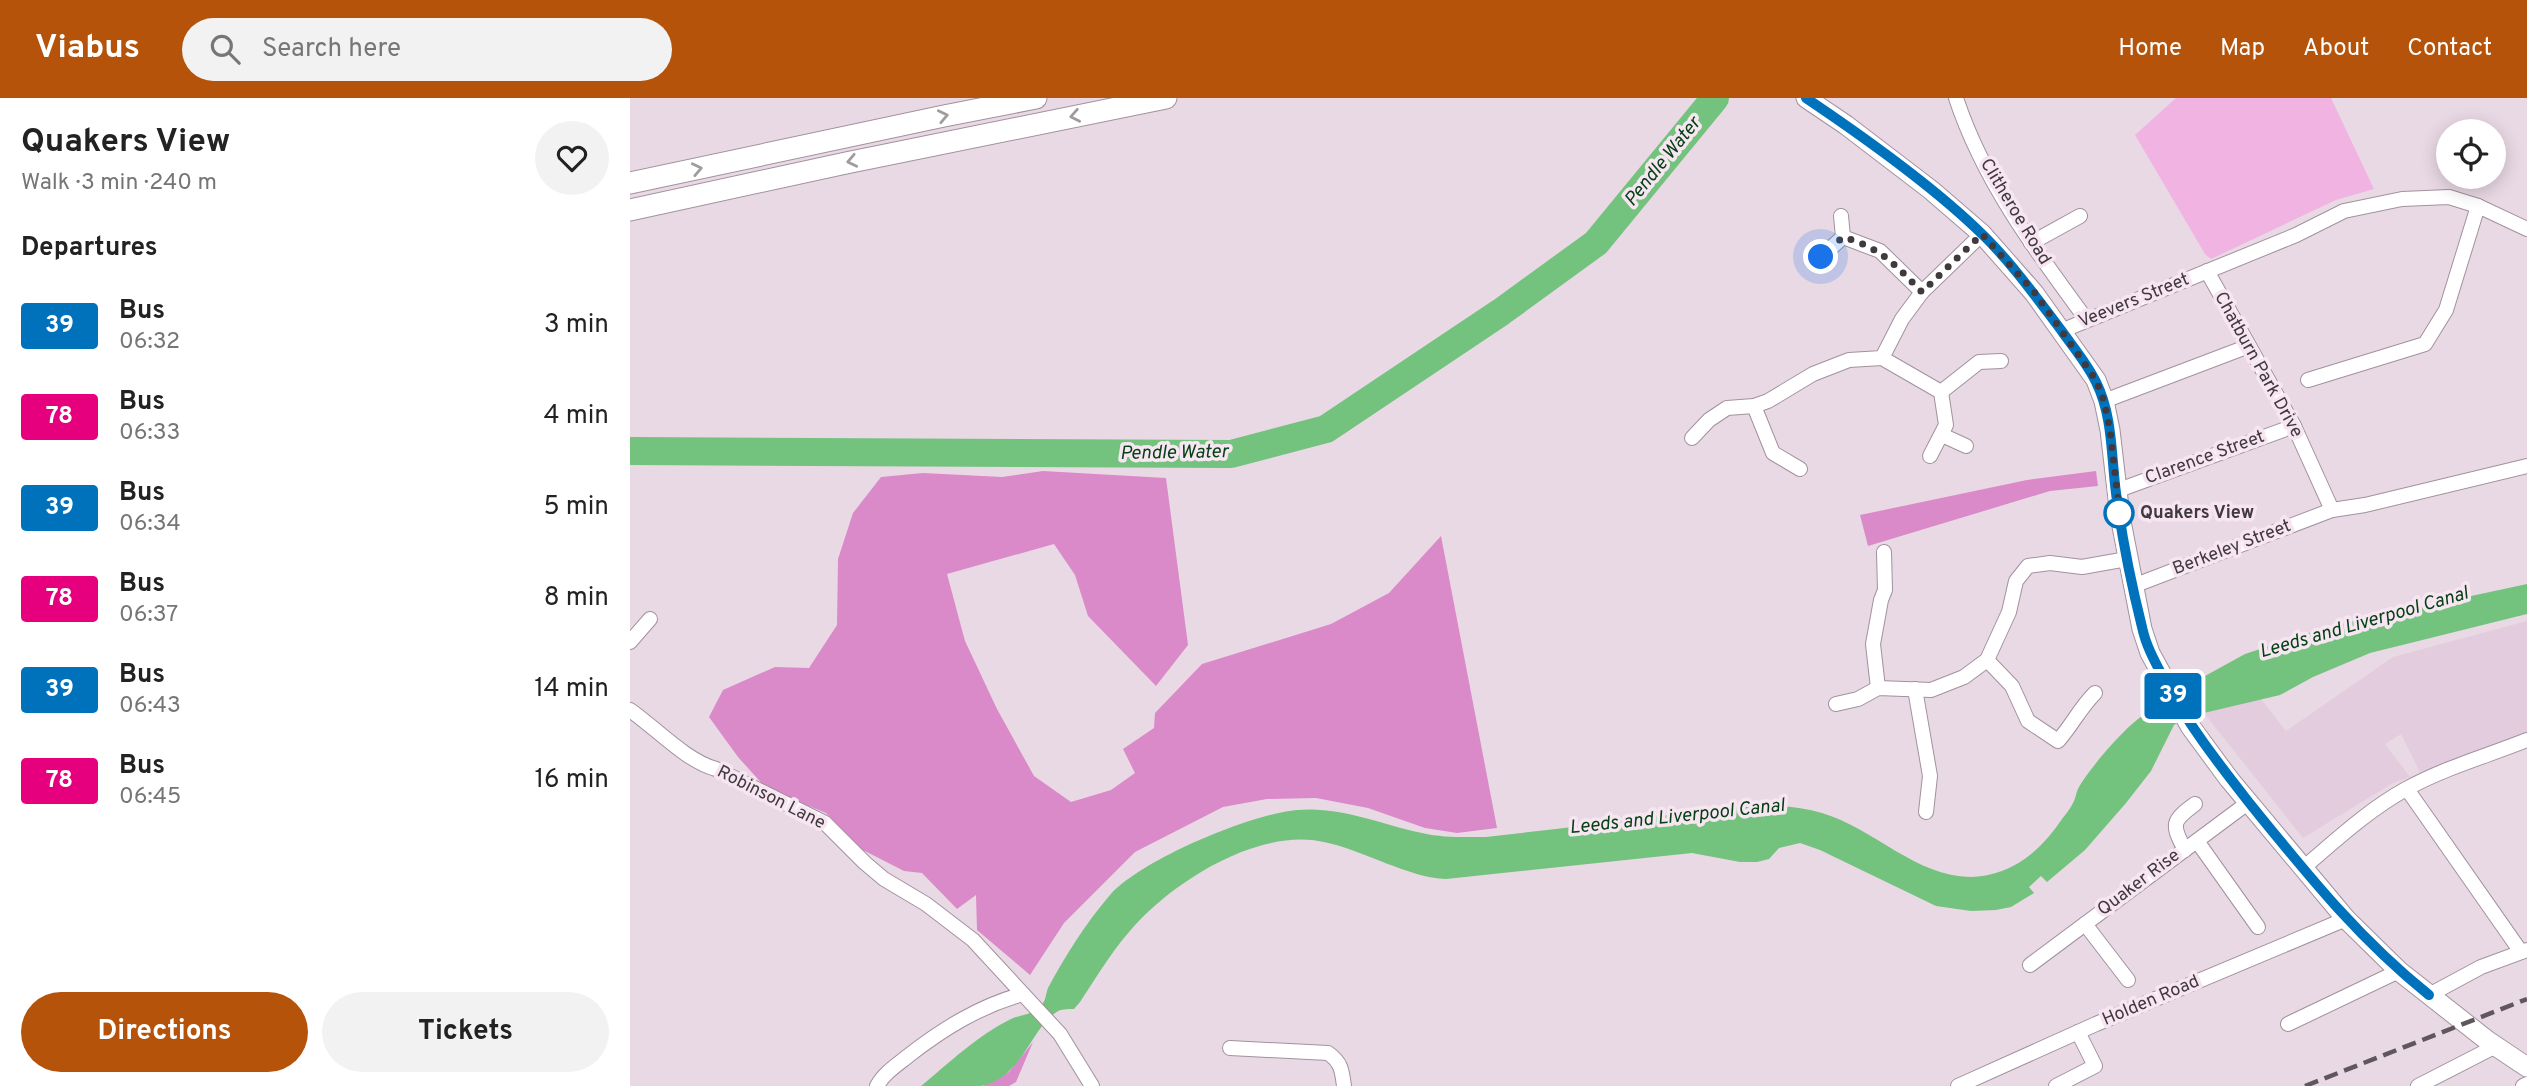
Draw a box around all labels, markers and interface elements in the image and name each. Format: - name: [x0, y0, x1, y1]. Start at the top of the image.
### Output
- search box: [182, 18, 672, 81]
- text: Viabus: [35, 28, 140, 70]
- icon: search: [206, 30, 244, 68]
- text: Search here: [262, 33, 401, 66]
- text: Home: [2118, 34, 2182, 64]
- text: Map: [2220, 34, 2265, 64]
- text: About: [2303, 34, 2369, 64]
- text: Contact: [2407, 34, 2492, 64]
- one-way arrow: [1069, 107, 1081, 122]
- one-way arrow: [937, 109, 949, 124]
- water label: Pendle Water: [1620, 111, 1707, 212]
- map controls: [2436, 119, 2506, 189]
- button: locate: [2436, 119, 2506, 189]
- button: heart: [535, 121, 609, 195]
- text: Quakers View: [21, 122, 230, 164]
- one-way arrow: [846, 153, 858, 168]
- street label: Clitheroe Road: [1974, 155, 2056, 269]
- one-way arrow: [691, 162, 703, 177]
- text: Walk · 3 min · 240 m: [21, 169, 217, 198]
- text: Departures: [21, 232, 158, 265]
- your location: [1803, 239, 1838, 274]
- street label: Veevers Street: [2075, 268, 2193, 334]
- street label: Chatburn Park Drive: [2208, 288, 2308, 442]
- text: Bus: [119, 295, 165, 328]
- text: 3 min: [544, 309, 609, 342]
- text: 39: [45, 311, 74, 341]
- text: 06:32: [119, 328, 180, 357]
- text: Bus: [119, 386, 165, 419]
- text: 4 min: [543, 400, 609, 433]
- text: 78: [46, 402, 73, 432]
- text: 06:33: [119, 419, 180, 448]
- street label: Clarence Street: [2142, 426, 2268, 490]
- water label: Pendle Water: [1120, 440, 1230, 466]
- text: Bus: [119, 477, 165, 510]
- text: 5 min: [543, 491, 609, 524]
- text: 39: [45, 493, 74, 523]
- marker: Quakers View: [2104, 498, 2134, 528]
- place label: Quakers View: [2140, 502, 2254, 525]
- text: 06:34: [119, 510, 181, 539]
- street label: Berkeley Street: [2170, 515, 2294, 581]
- text: Bus: [119, 568, 165, 601]
- water label: Leeds and Liverpool Canal: [2257, 581, 2472, 664]
- text: 8 min: [544, 582, 609, 615]
- text: 78: [46, 584, 73, 614]
- text: 06:37: [119, 601, 178, 630]
- text: Bus: [119, 659, 165, 692]
- text: 14 min: [534, 673, 609, 706]
- line badge: 39: [2142, 673, 2204, 719]
- text: 39: [45, 675, 74, 705]
- text: 39: [2158, 681, 2188, 711]
- text: 06:43: [119, 692, 181, 721]
- text: Bus: [119, 750, 165, 783]
- street label: Robinson Lane: [713, 761, 829, 835]
- text: 16 min: [534, 764, 609, 797]
- text: 78: [46, 766, 73, 796]
- text: 06:45: [119, 783, 181, 812]
- water label: Leeds and Liverpool Canal: [1568, 794, 1787, 840]
- street label: Quaker Rise: [2093, 844, 2185, 922]
- street label: Holden Road: [2099, 970, 2203, 1032]
- button: Directions: [21, 992, 308, 1072]
- button: Tickets: [322, 992, 609, 1072]

